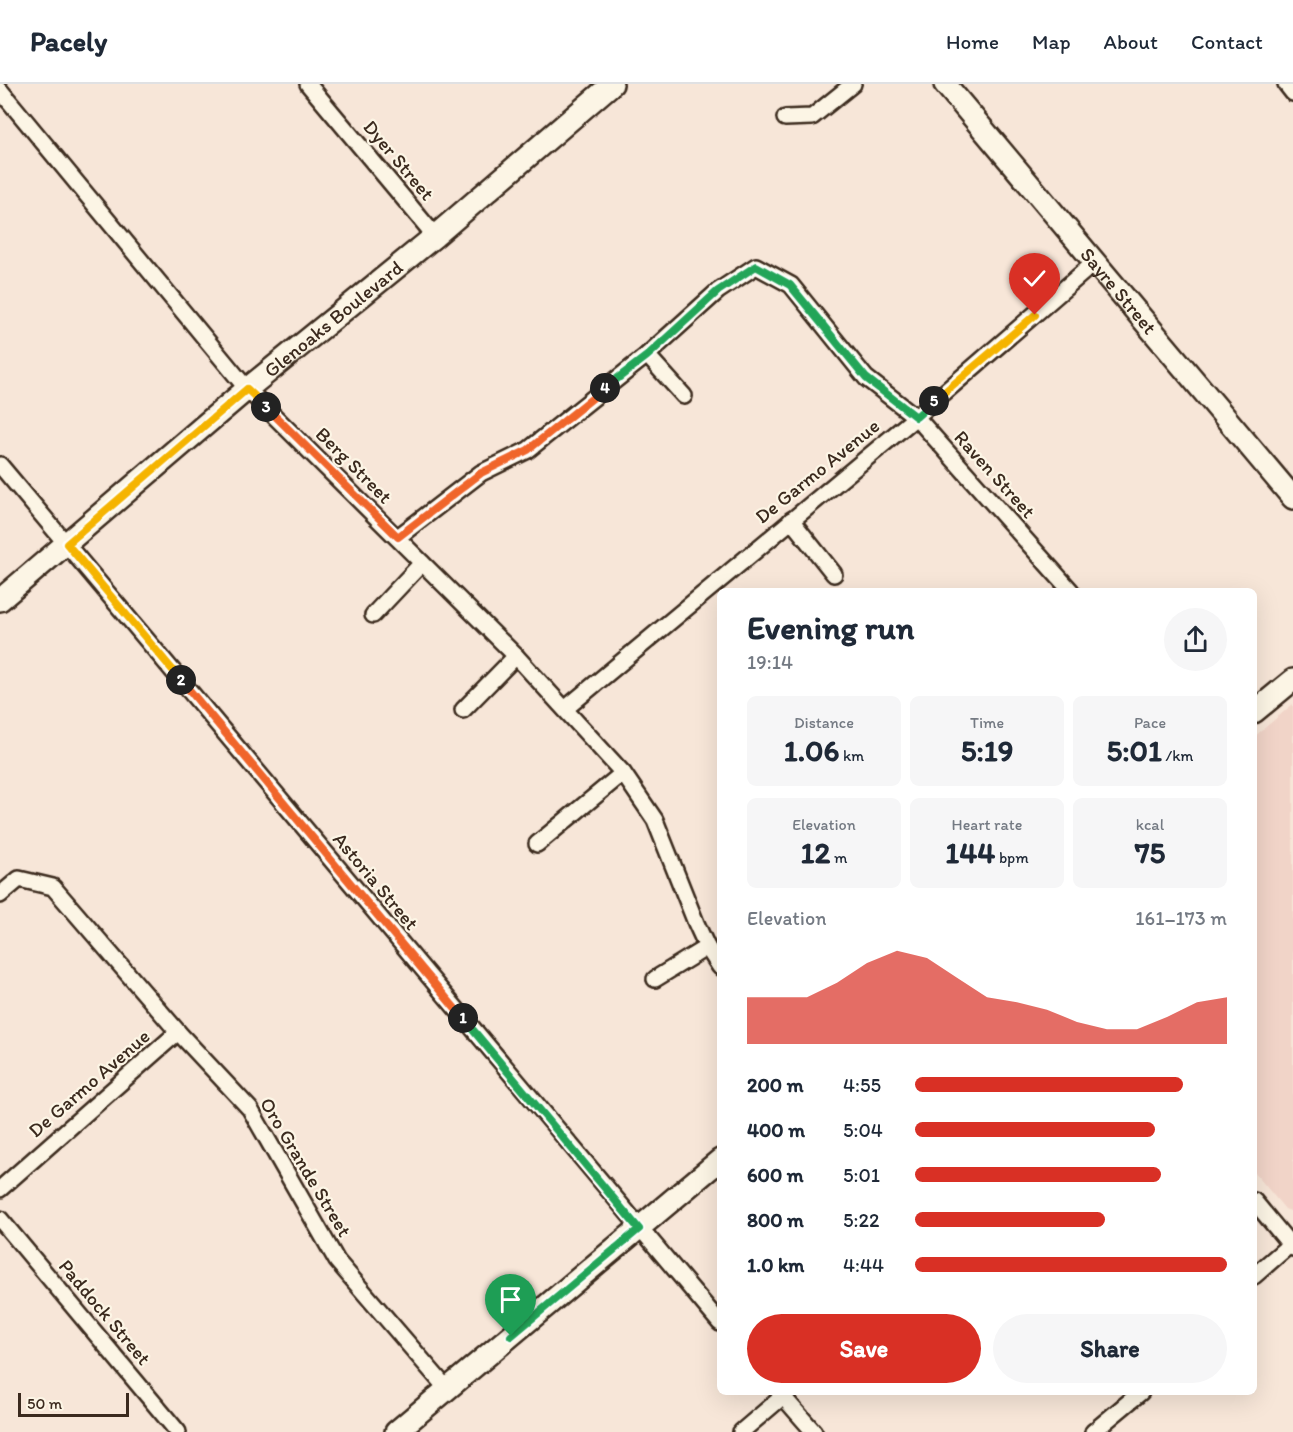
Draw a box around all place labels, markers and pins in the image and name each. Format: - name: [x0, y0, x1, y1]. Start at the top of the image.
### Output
- pin: [1009, 253, 1060, 315]
- pin: 4: [590, 373, 620, 403]
- pin: 5: [919, 386, 949, 416]
- pin: 3: [251, 392, 281, 422]
- pin: 2: [166, 665, 196, 695]
- pin: 1: [448, 1003, 478, 1033]
- pin: [485, 1274, 536, 1336]

